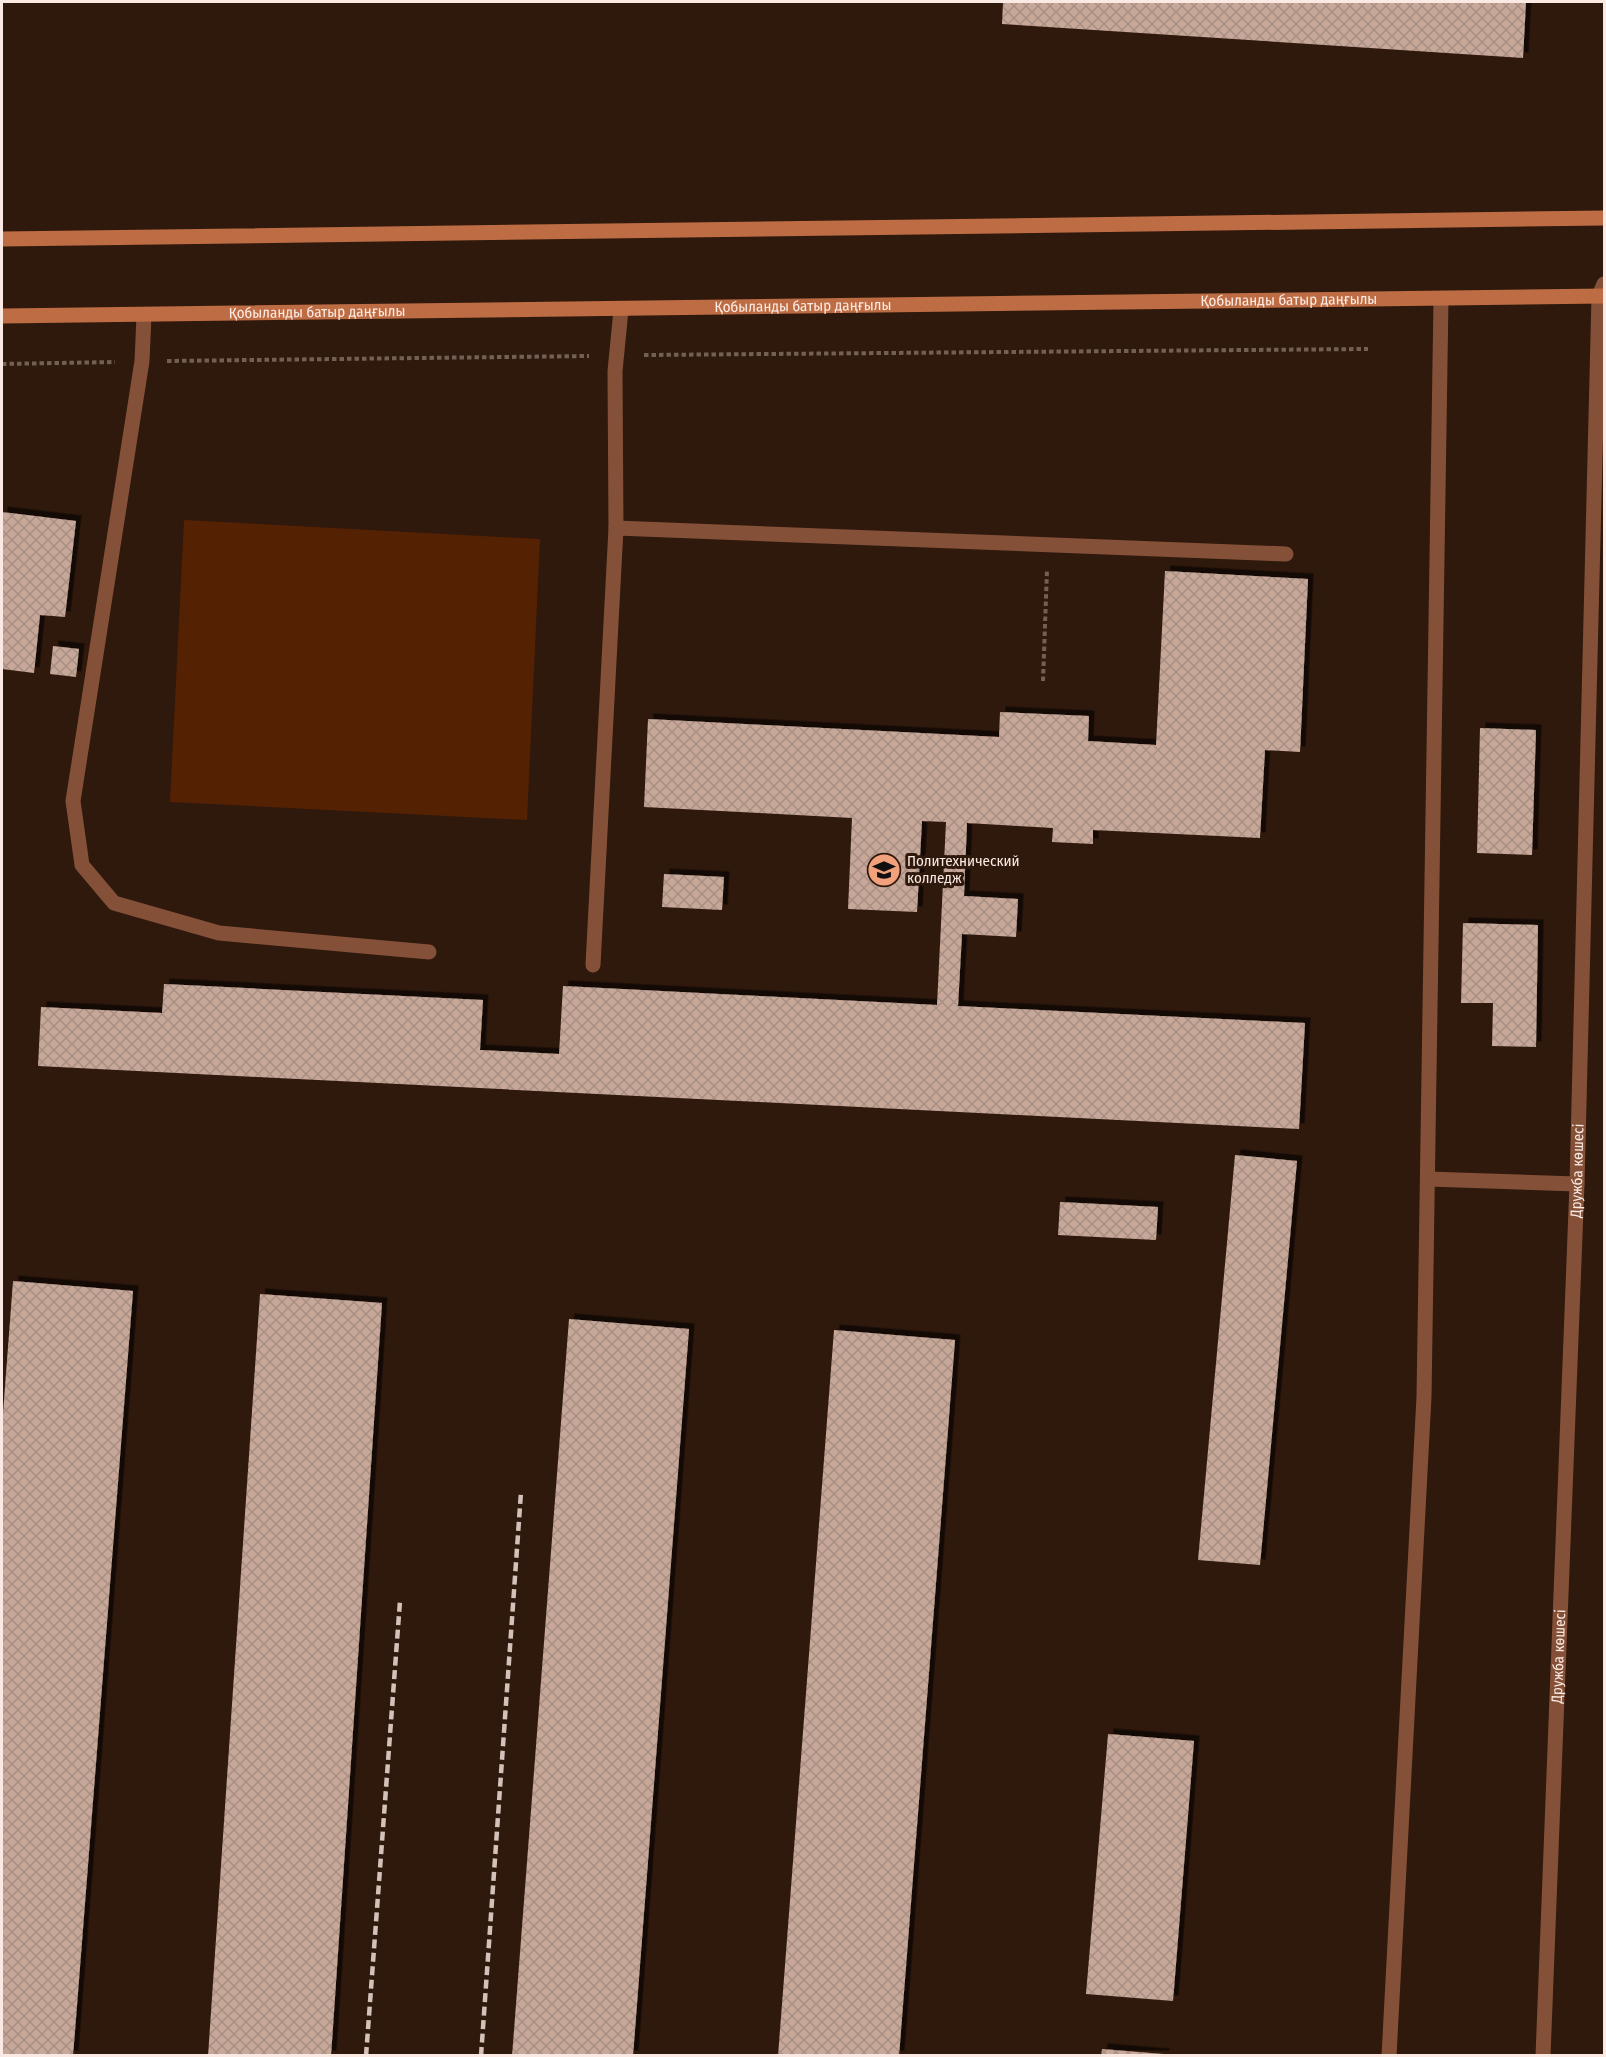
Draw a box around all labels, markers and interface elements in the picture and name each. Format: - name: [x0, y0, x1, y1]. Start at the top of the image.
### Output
- street label: Қобыланды батыр даңғылы: [1200, 290, 1377, 310]
- street label: Қобыланды батыр даңғылы: [714, 296, 891, 316]
- street label: Қобыланды батыр даңғылы: [228, 302, 405, 322]
- school or university icon: Политехнический колледж: [866, 852, 902, 888]
- place label: Политехнический колледж: [907, 852, 1020, 887]
- street label: Дружба көшесі: [1567, 1123, 1587, 1219]
- street label: Дружба көшесі: [1548, 1609, 1569, 1705]

